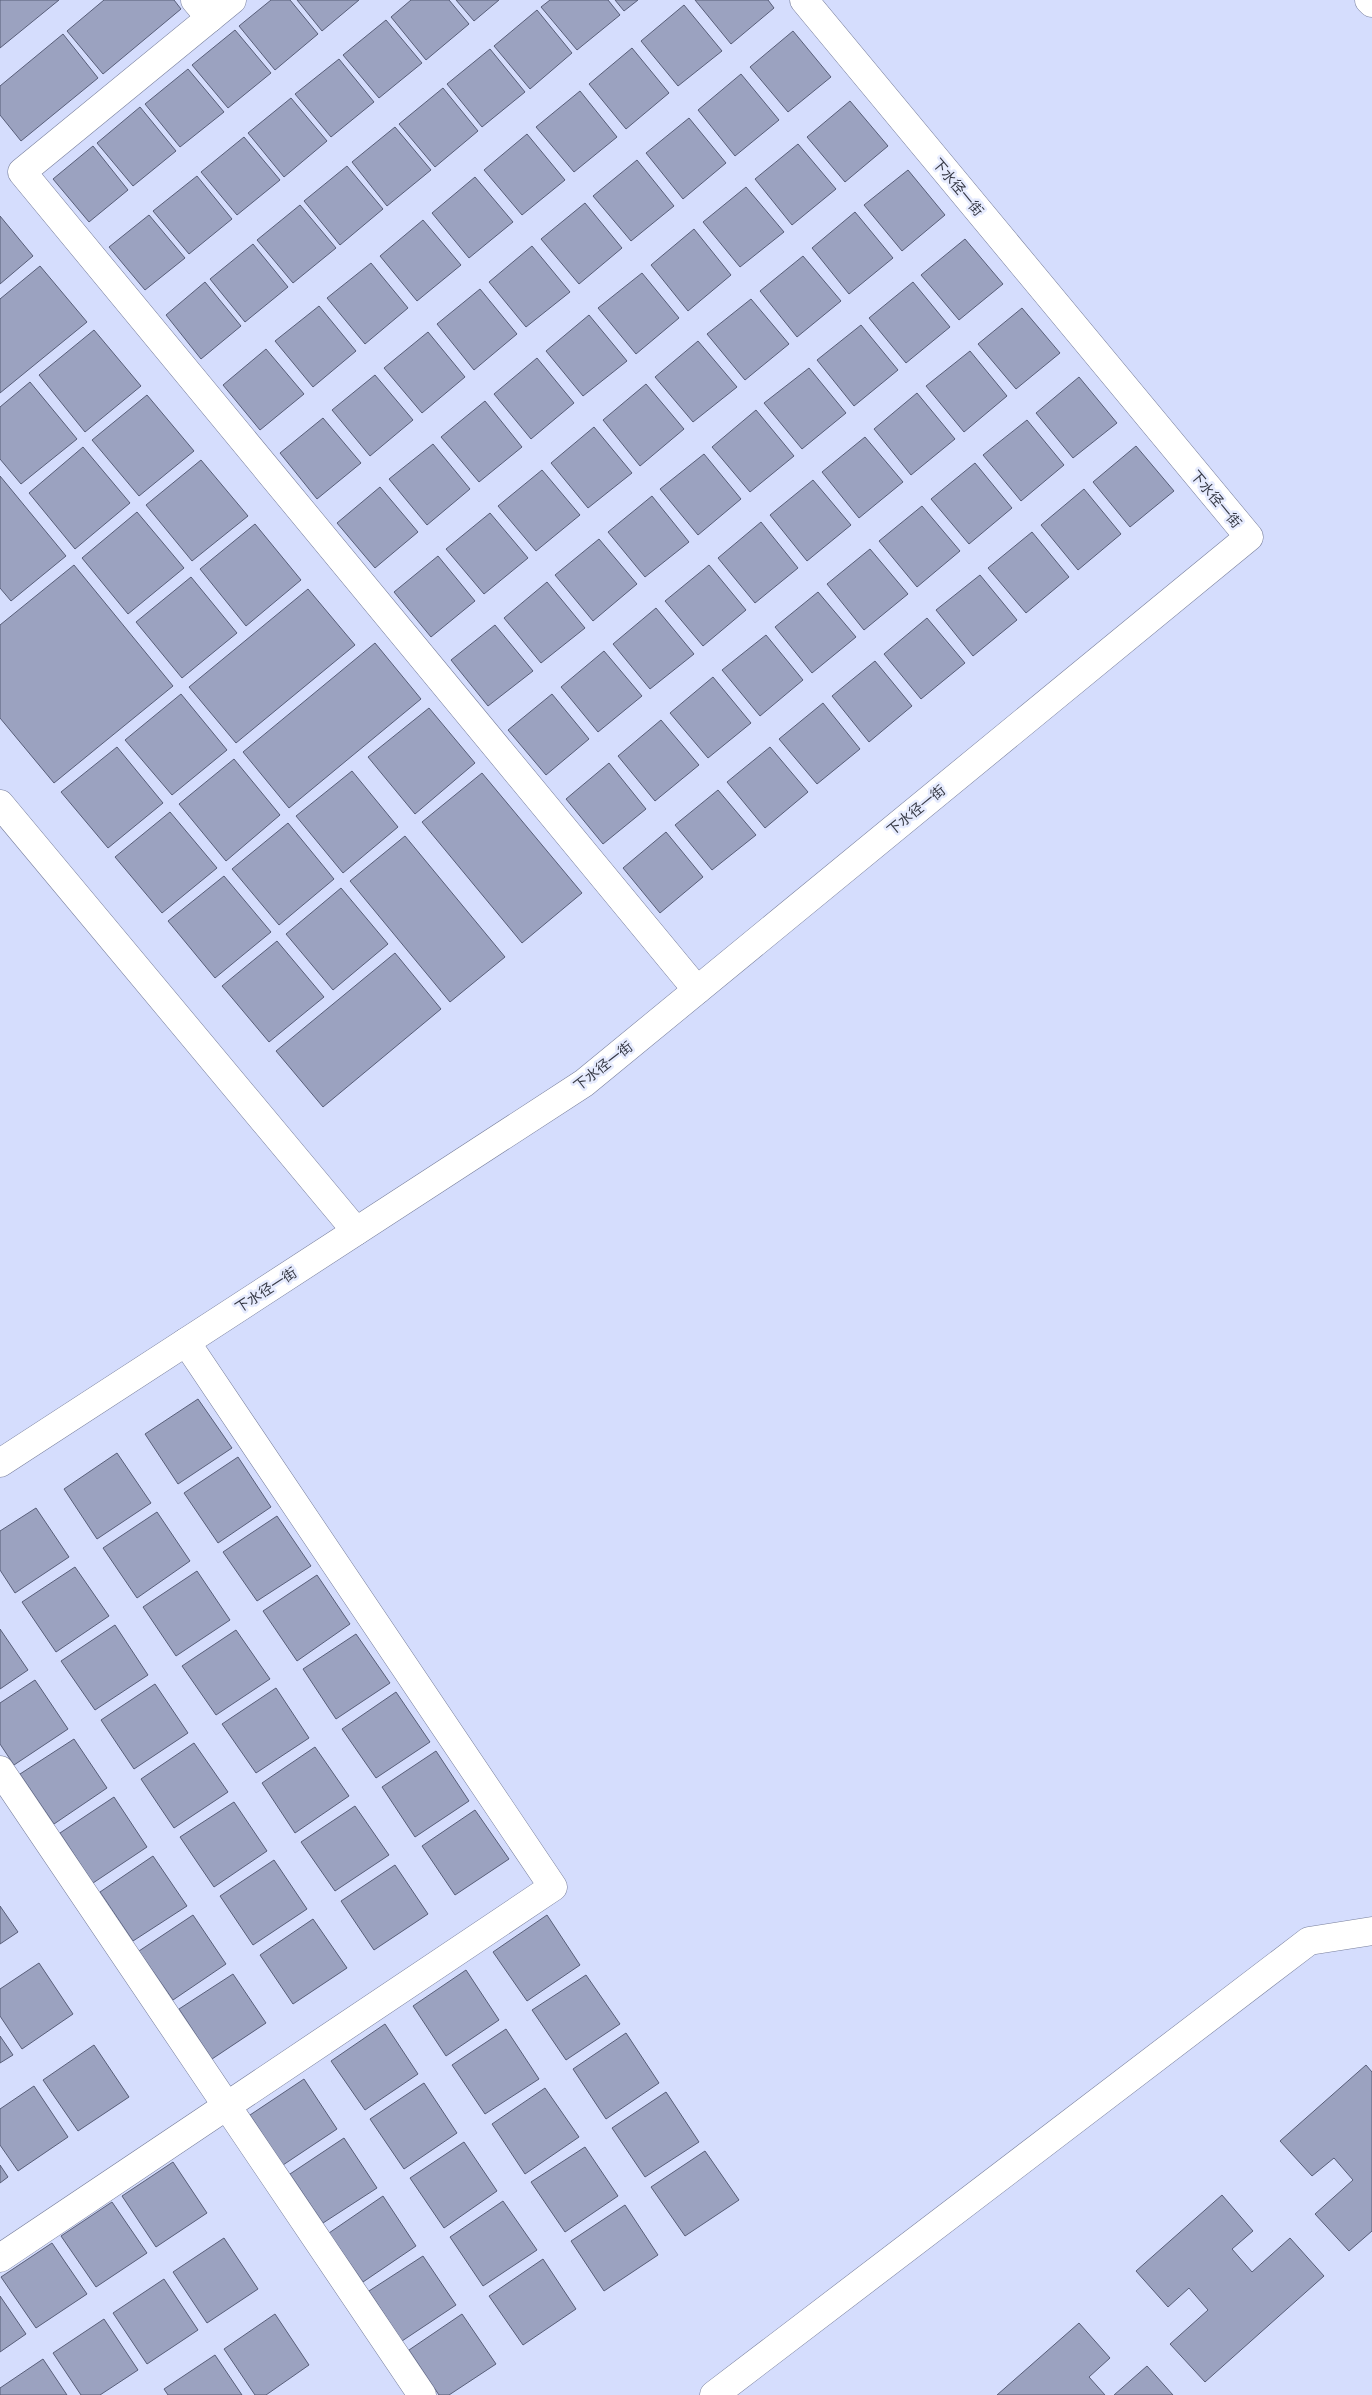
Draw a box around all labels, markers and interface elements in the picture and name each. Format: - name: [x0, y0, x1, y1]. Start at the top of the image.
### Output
- street label: 下水径一街: [929, 154, 987, 220]
- street label: 下水径一街: [1187, 466, 1245, 532]
- street label: 下水径一街: [883, 781, 949, 839]
- street label: 下水径一街: [570, 1037, 636, 1095]
- street label: 下水径一街: [232, 1263, 300, 1317]

